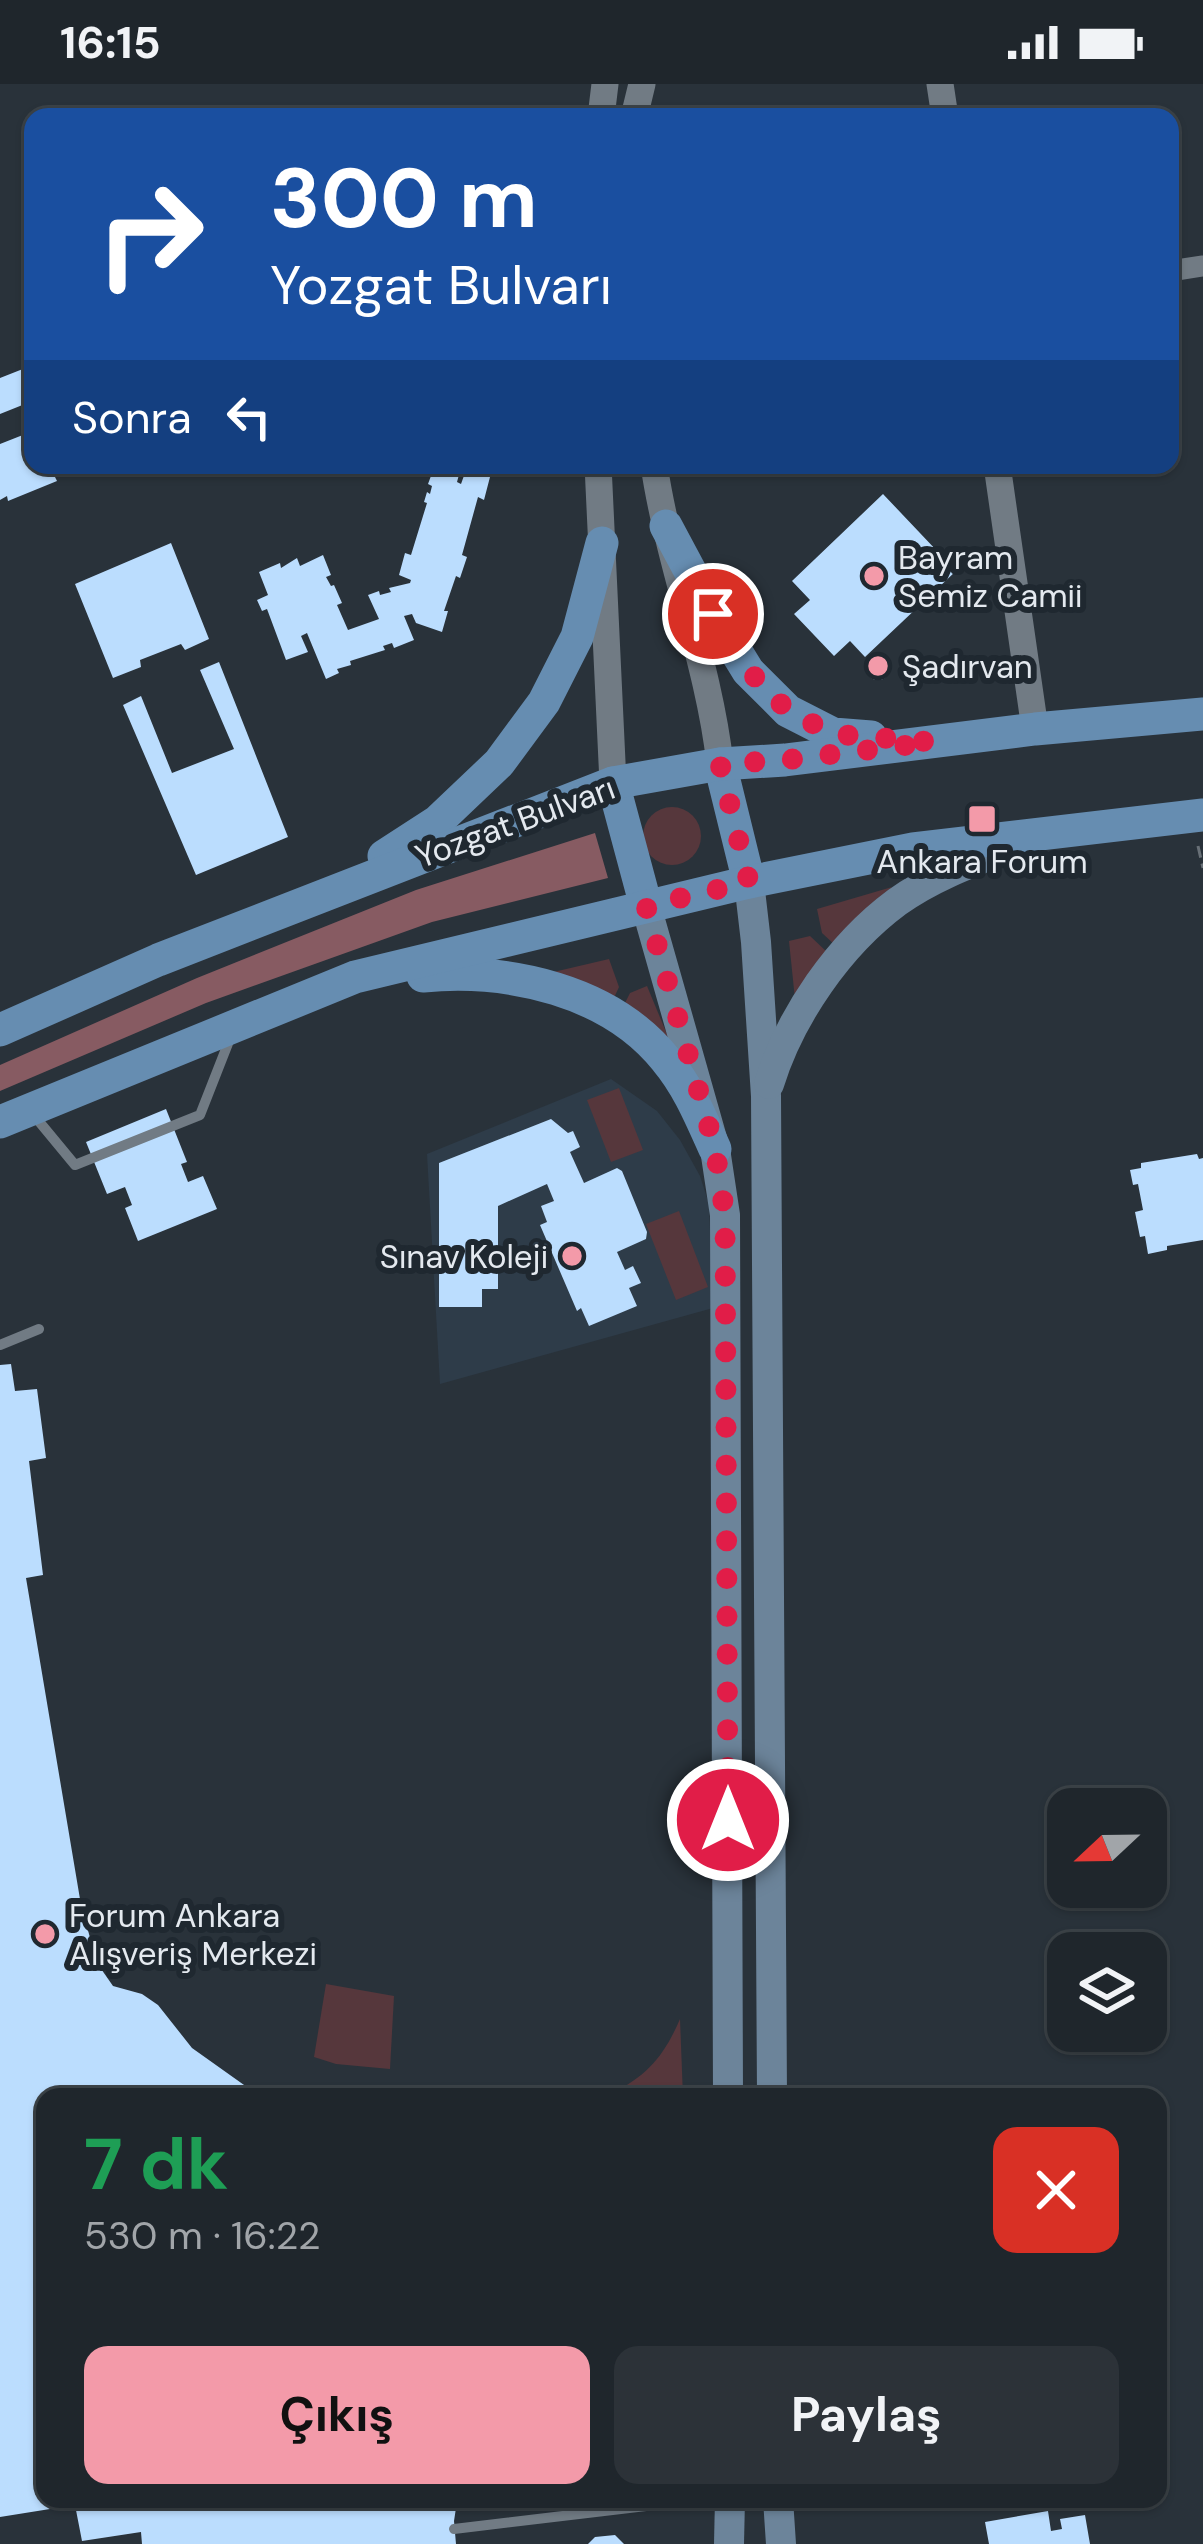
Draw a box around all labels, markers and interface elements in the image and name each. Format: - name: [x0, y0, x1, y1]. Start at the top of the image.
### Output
- text: 16:15: [60, 13, 161, 72]
- text: 300 m: [270, 144, 538, 253]
- icon: right: [72, 156, 228, 312]
- text: Yozgat Bulvarı: [270, 250, 612, 321]
- icon: left: [216, 384, 282, 450]
- text: Sonra: [72, 388, 192, 447]
- place label: Bayram Semiz Camii: [898, 536, 1082, 617]
- pin: [662, 563, 764, 665]
- marker: Bayram Semiz Camii: [861, 563, 887, 589]
- icon: arrive: [680, 581, 746, 647]
- place label: Şadırvan: [902, 645, 1033, 688]
- marker: Şadırvan: [865, 653, 891, 679]
- street label: Yozgat Bulvarı: [410, 766, 620, 878]
- marker: Ankara Forum: [966, 803, 998, 835]
- place label: Ankara Forum: [876, 840, 1088, 883]
- place label: Sınav Koleji: [380, 1235, 548, 1278]
- marker: Sınav Koleji: [559, 1243, 585, 1269]
- position arrow: [665, 1757, 791, 1883]
- north arrow: [1047, 1788, 1167, 1908]
- map controls: [1047, 1788, 1167, 2052]
- place label: Forum Ankara Alışveriş Merkezi: [69, 1894, 317, 1975]
- marker: Forum Ankara Alışveriş Merkezi: [32, 1921, 58, 1947]
- button: layers: [1047, 1932, 1167, 2052]
- text: 7 dk: [84, 2118, 228, 2211]
- button: close: [993, 2127, 1119, 2253]
- text: 530 m · 16:22: [84, 2210, 321, 2261]
- button: Çıkış: [84, 2346, 590, 2484]
- button: Paylaş: [614, 2346, 1119, 2484]

